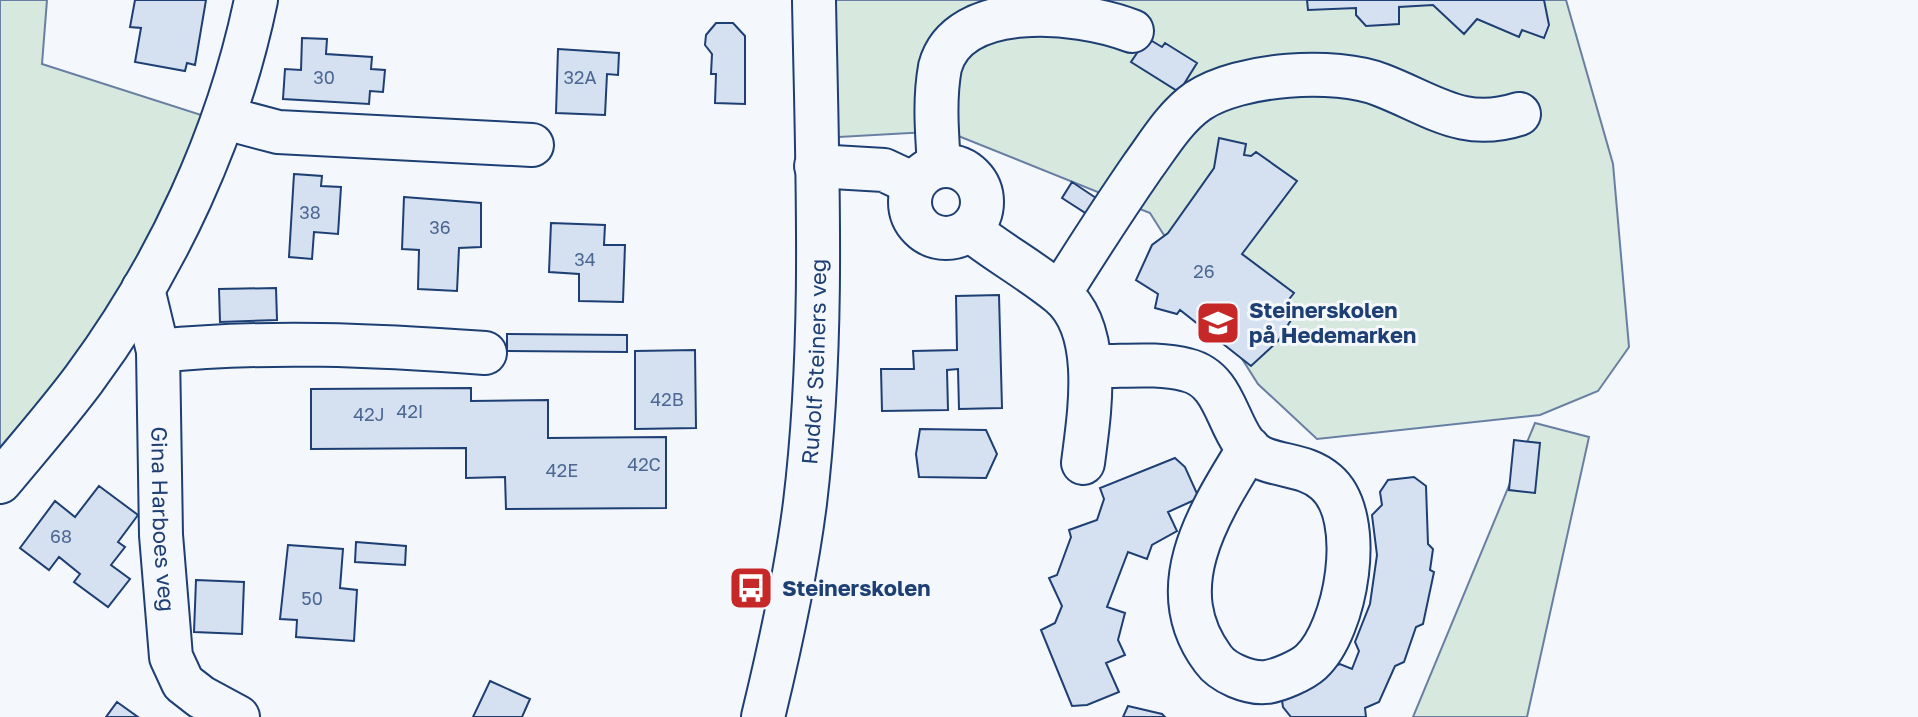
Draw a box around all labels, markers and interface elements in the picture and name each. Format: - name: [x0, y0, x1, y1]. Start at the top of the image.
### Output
- house number: 30: [313, 66, 335, 88]
- house number: 32A: [563, 66, 597, 88]
- house number: 38: [299, 201, 321, 223]
- house number: 36: [429, 216, 451, 238]
- house number: 34: [574, 248, 596, 270]
- street label: Rudolf Steiners veg: [795, 259, 831, 466]
- house number: 26: [1193, 260, 1215, 282]
- place label: Steinerskolen på Hedemarken: [1249, 296, 1416, 348]
- school or university icon: Steinerskolen på Hedemarken: [1194, 299, 1242, 347]
- house number: 42B: [650, 388, 684, 410]
- house number: 42I: [396, 400, 424, 422]
- house number: 42J: [353, 403, 385, 425]
- street label: Gina Harboes veg: [146, 426, 181, 613]
- house number: 42C: [627, 453, 661, 475]
- house number: 42E: [546, 459, 578, 481]
- house number: 68: [50, 525, 72, 547]
- bus stop icon: Steinerskolen: [727, 564, 775, 612]
- place label: Steinerskolen: [782, 574, 931, 601]
- house number: 50: [301, 587, 323, 609]

